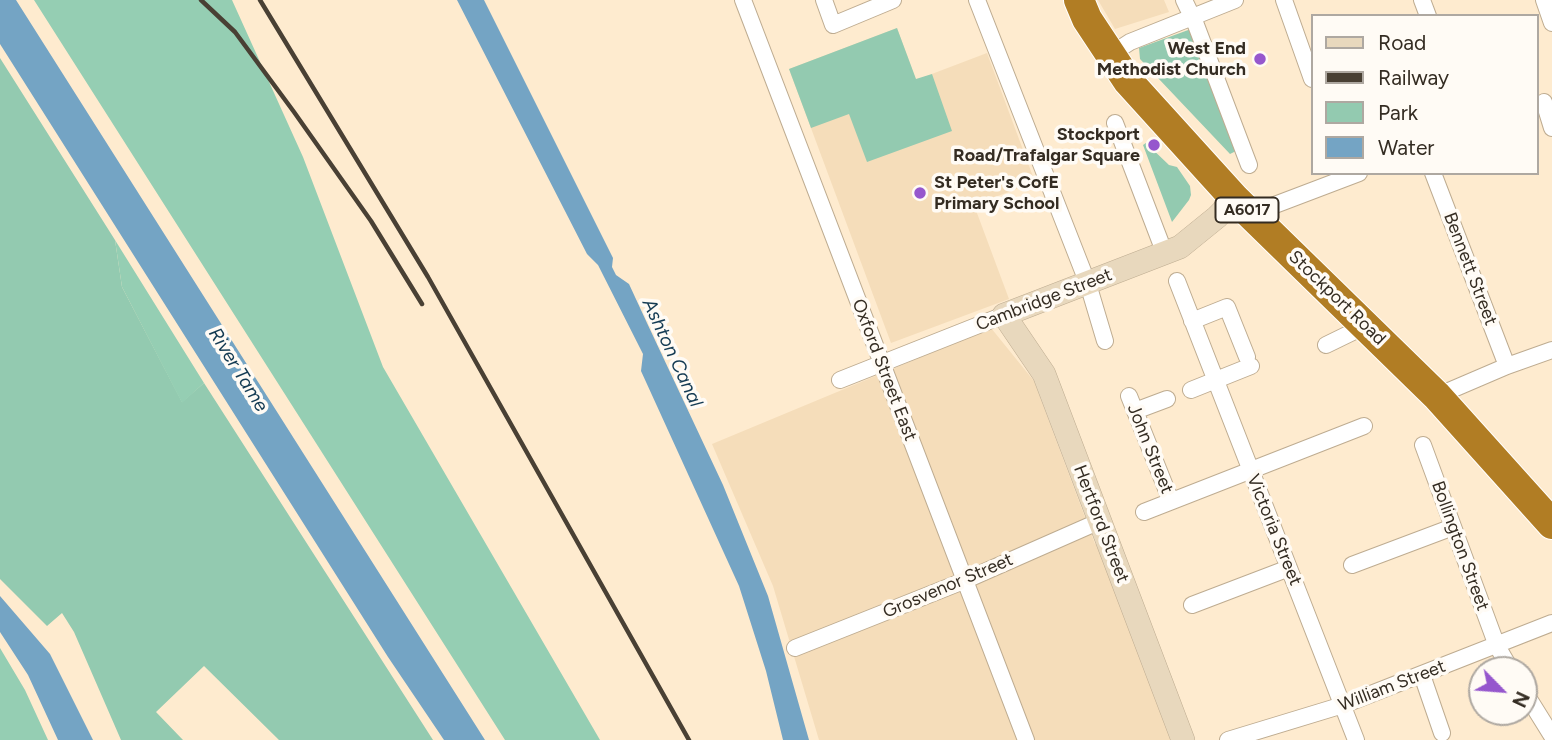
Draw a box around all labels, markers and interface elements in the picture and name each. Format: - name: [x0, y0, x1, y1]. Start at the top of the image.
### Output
- legend: [1310, 14, 1538, 175]
- text: Road: [1378, 30, 1426, 55]
- place label: West End Methodist Church: [1097, 38, 1246, 80]
- marker: West End Methodist Church: [1252, 51, 1268, 67]
- text: Railway: [1378, 65, 1449, 90]
- text: Park: [1378, 100, 1418, 125]
- place label: Stockport Road/Trafalgar Square: [953, 124, 1140, 166]
- text: Water: [1378, 135, 1434, 160]
- marker: Stockport Road/Trafalgar Square: [1146, 137, 1162, 153]
- place label: St Peter's CofE Primary School: [934, 172, 1059, 214]
- marker: St Peter's CofE Primary School: [912, 185, 928, 201]
- road number: A6017: [1216, 198, 1278, 222]
- street label: Bennett Street: [1439, 209, 1501, 329]
- street label: Stockport Road: [1284, 246, 1390, 350]
- street label: Cambridge Street: [973, 264, 1115, 336]
- water label: Ashton Canal: [637, 295, 707, 411]
- street label: Oxford Street East: [847, 296, 921, 444]
- water label: River Tame: [203, 324, 273, 416]
- street label: John Street: [1122, 401, 1178, 497]
- street label: Hertford Street: [1069, 462, 1133, 586]
- street label: Victoria Street: [1242, 471, 1306, 589]
- street label: Bollington Street: [1427, 478, 1493, 614]
- street label: Grosvenor Street: [880, 549, 1016, 623]
- street label: William Street: [1335, 656, 1449, 716]
- north arrow: [1468, 656, 1538, 726]
- text: N: [1507, 688, 1534, 711]

